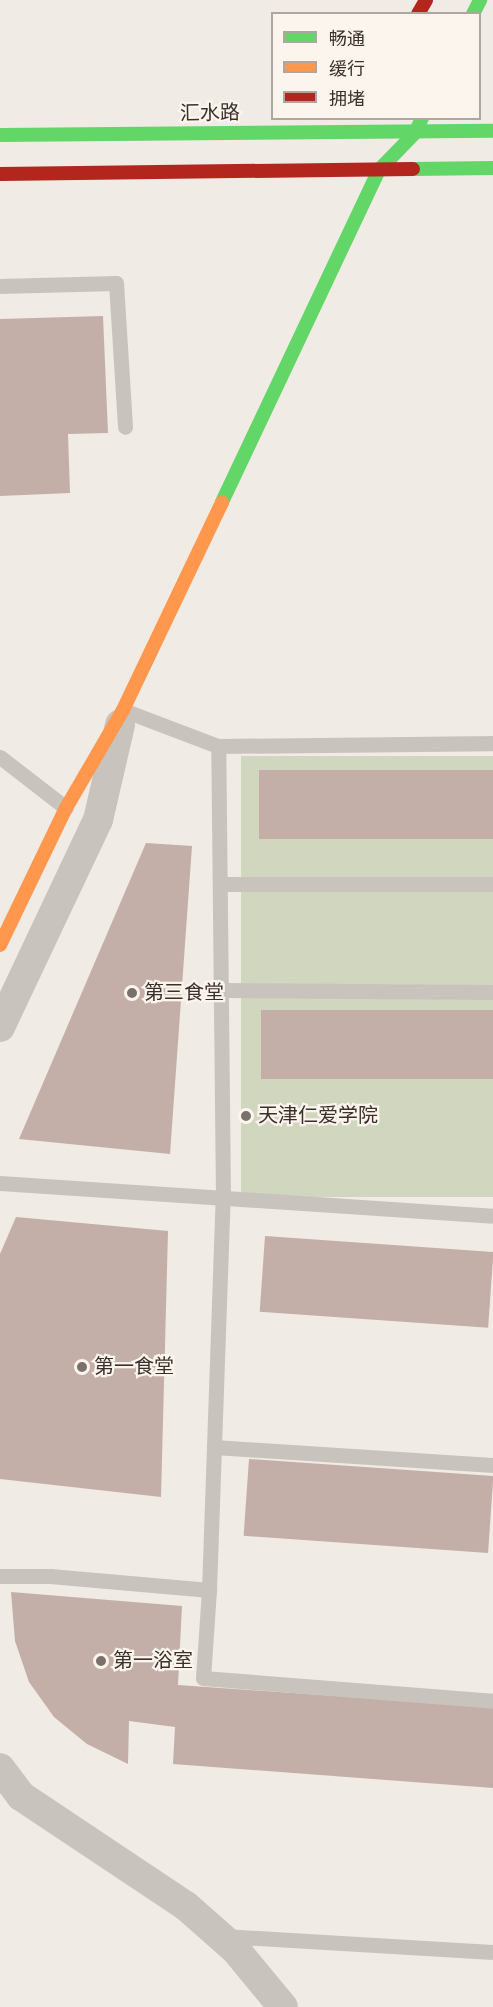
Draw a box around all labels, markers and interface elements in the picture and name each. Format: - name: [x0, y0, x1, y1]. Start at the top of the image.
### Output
- legend: [271, 12, 481, 120]
- text: 畅通: [329, 29, 365, 50]
- text: 缓行: [329, 59, 365, 80]
- text: 拥堵: [329, 89, 365, 110]
- street label: 汇水路: [180, 101, 240, 127]
- place label: 第三食堂: [144, 981, 224, 1005]
- marker: 第三食堂: [125, 986, 139, 1000]
- place label: 天津仁爱学院: [258, 1104, 378, 1128]
- marker: 天津仁爱学院: [239, 1109, 253, 1123]
- place label: 第一食堂: [94, 1355, 174, 1379]
- marker: 第一食堂: [75, 1360, 89, 1374]
- place label: 第一浴室: [113, 1649, 193, 1673]
- marker: 第一浴室: [94, 1654, 108, 1668]

